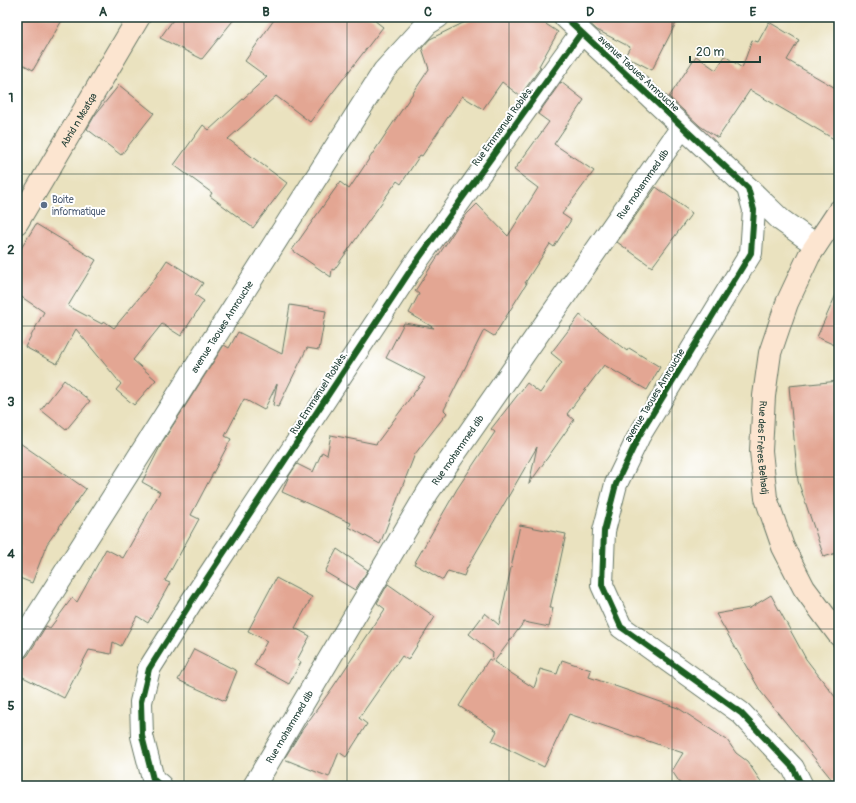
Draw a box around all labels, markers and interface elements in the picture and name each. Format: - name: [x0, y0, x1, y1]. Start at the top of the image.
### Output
- text: A: [99, 4, 108, 20]
- text: B: [262, 4, 270, 20]
- text: C: [424, 4, 432, 20]
- text: D: [586, 4, 594, 20]
- text: E: [750, 4, 757, 20]
- street label: avenue Taoues Amrouche: [595, 33, 682, 115]
- scale bar: [690, 38, 760, 64]
- text: 20 m: [696, 45, 725, 60]
- street label: Rue Emmanuel Roblès.: [470, 84, 536, 169]
- text: 1: [8, 90, 14, 106]
- street label: Abrid n Mɛatqa: [58, 91, 100, 150]
- street label: Rue mohammed dib: [615, 147, 672, 222]
- place label: Boite informatique: [52, 194, 105, 218]
- marker: Boite informatique: [39, 200, 49, 210]
- text: 2: [7, 242, 15, 258]
- street label: avenue Taoues Amrouche: [189, 279, 256, 375]
- street label: avenue Taoues Amrouche: [622, 347, 688, 444]
- street label: Rue Emmanuel Roblès.: [288, 350, 350, 437]
- text: 3: [7, 394, 15, 410]
- street label: Rue des Frères Belhadj: [754, 400, 771, 495]
- street label: Rue mohammed dib: [430, 413, 487, 488]
- text: 4: [7, 546, 15, 562]
- street label: Rue mohammed dib: [264, 688, 316, 766]
- text: 5: [7, 698, 15, 714]

